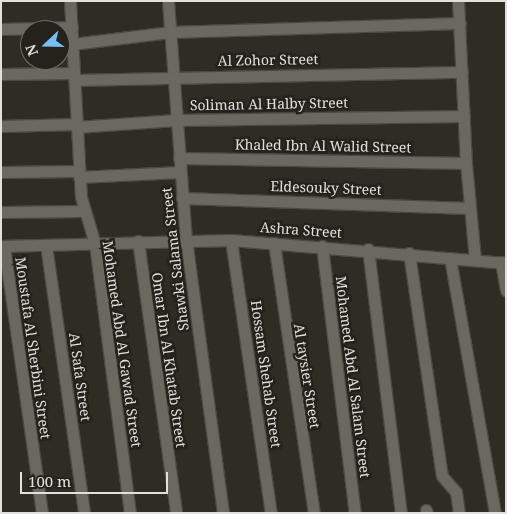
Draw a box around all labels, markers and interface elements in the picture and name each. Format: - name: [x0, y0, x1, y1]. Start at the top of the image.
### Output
- north arrow: [20, 20, 70, 70]
- text: N: [21, 42, 42, 59]
- street label: Al Zohor Street: [218, 51, 318, 69]
- street label: Soliman Al Halby Street: [190, 94, 348, 114]
- street label: Khaled Ibn Al Walid Street: [235, 136, 411, 156]
- street label: Eldesouky Street: [270, 178, 382, 198]
- street label: Shawki Salama Street: [158, 186, 192, 332]
- street label: Ashra Street: [260, 219, 342, 241]
- street label: Mohamed Abd Al Gawad Street: [99, 240, 145, 448]
- street label: Moustafa Al Sherbini Street: [12, 256, 54, 440]
- street label: Omar Ibn Al Khatab Street: [148, 271, 190, 449]
- street label: Mohamed Abd Al Salam Street: [332, 275, 374, 479]
- street label: Hossam Shehab Street: [247, 299, 285, 449]
- street label: Al taysier Street: [290, 322, 324, 430]
- street label: Al Safa Street: [65, 332, 95, 422]
- scale bar: [22, 462, 170, 494]
- text: 100 m: [28, 471, 71, 491]

